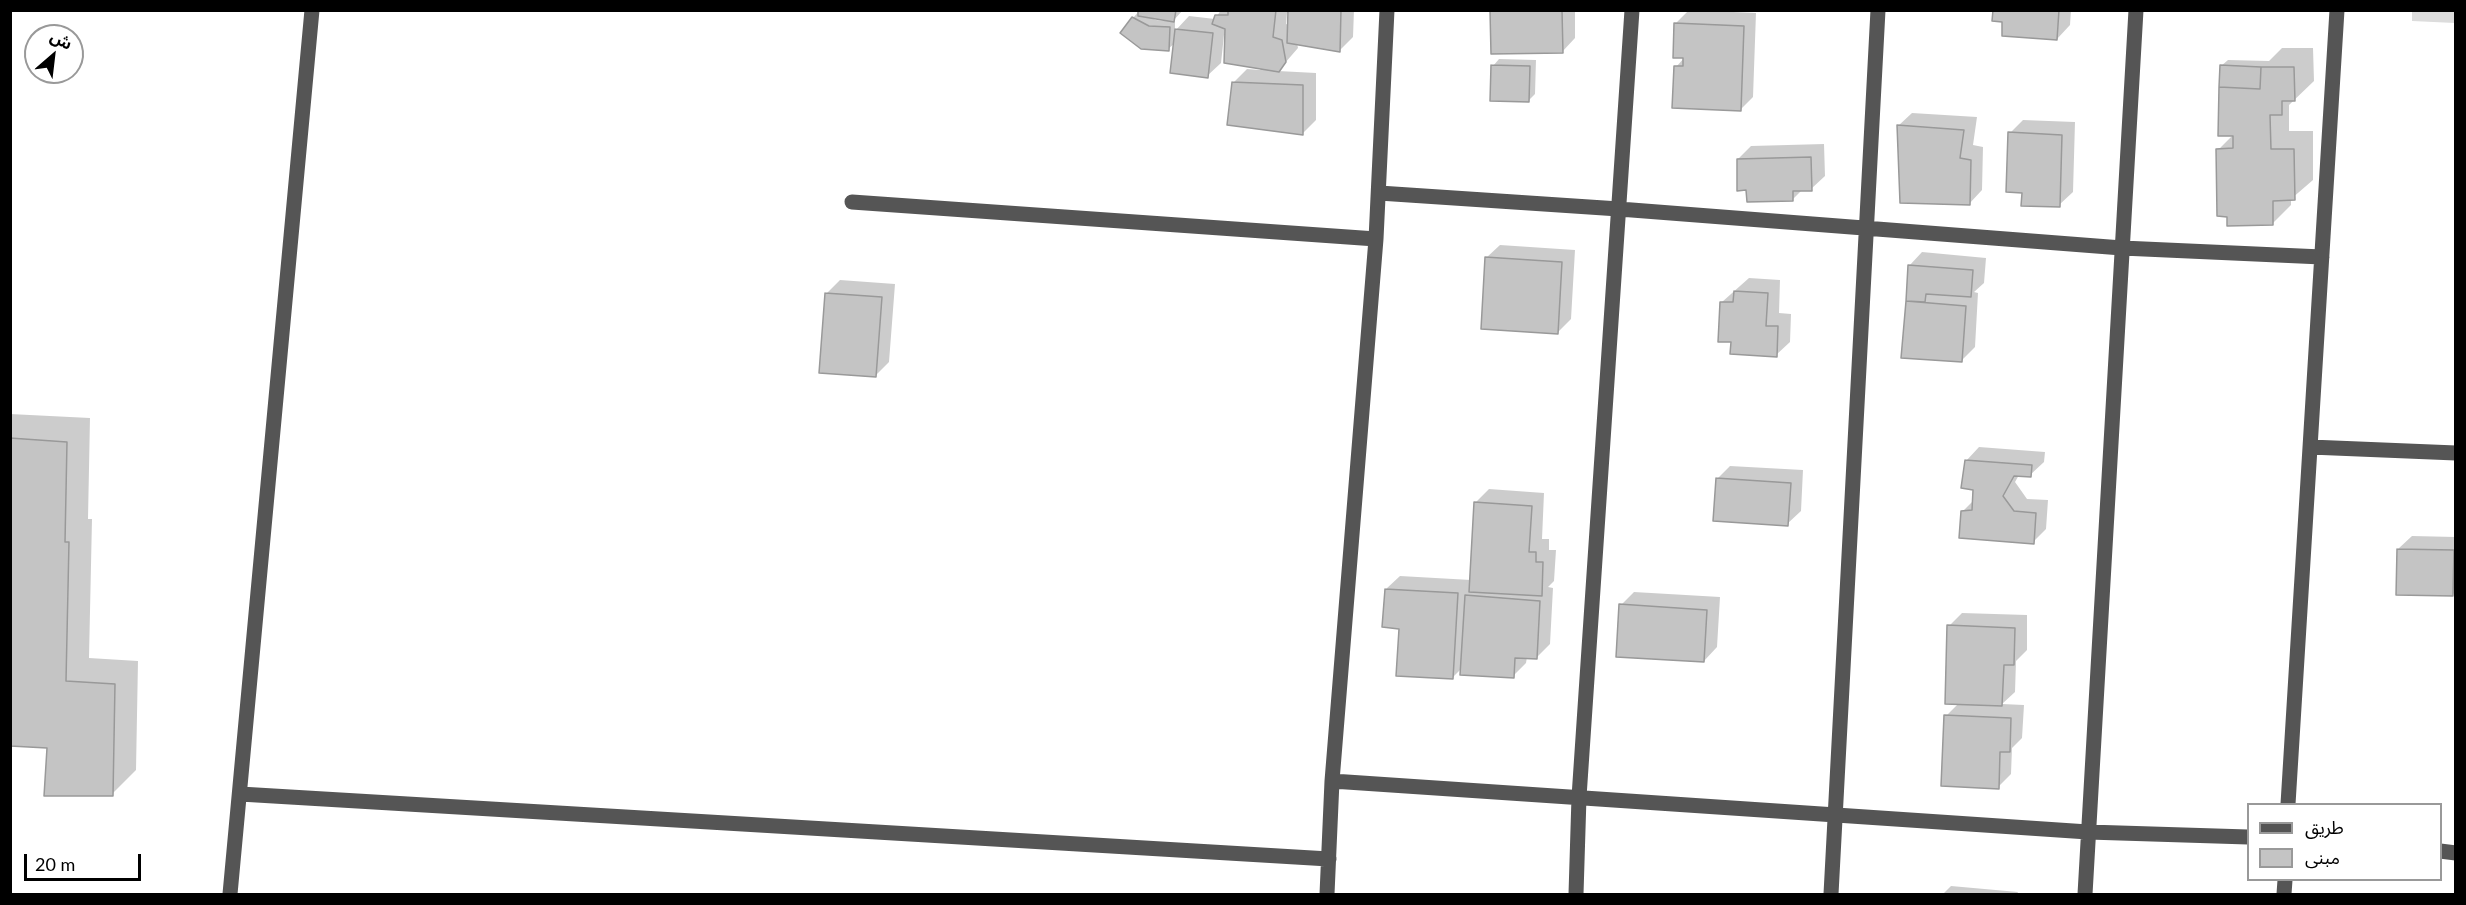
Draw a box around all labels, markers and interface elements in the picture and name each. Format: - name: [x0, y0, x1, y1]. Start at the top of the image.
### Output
- north arrow: [24, 24, 84, 84]
- text: ش: [48, 26, 76, 53]
- legend: [2247, 803, 2442, 881]
- text: طريق: [2305, 816, 2344, 838]
- scale bar: [27, 842, 144, 880]
- text: مبنى: [2305, 846, 2340, 868]
- text: 20 m: [35, 853, 75, 875]

